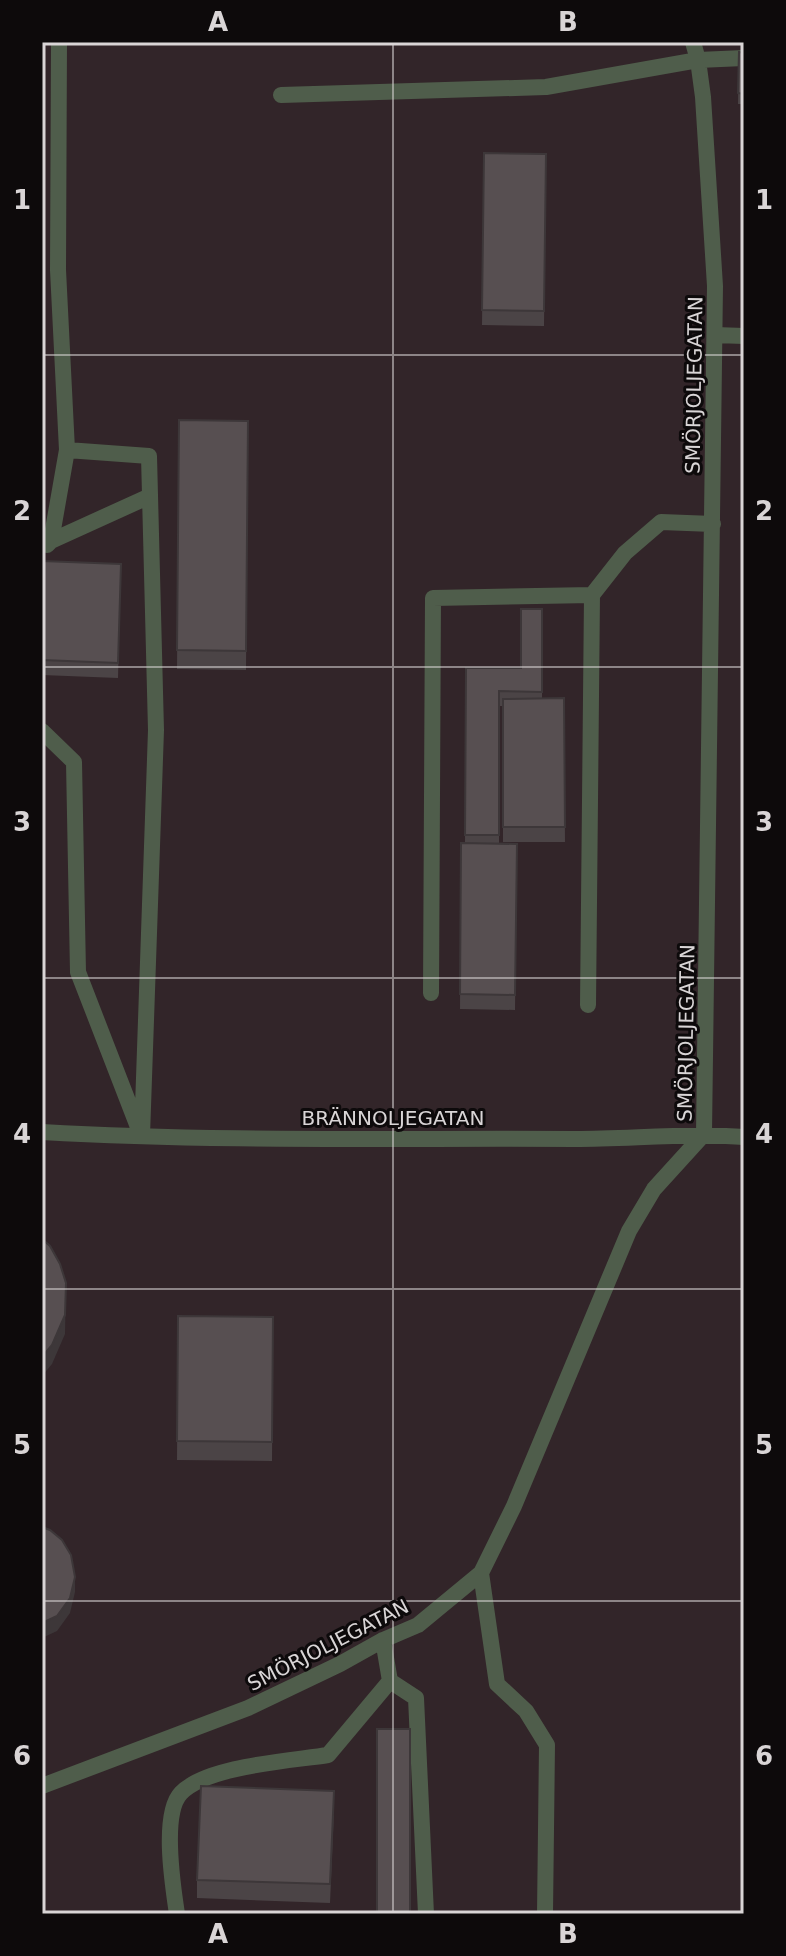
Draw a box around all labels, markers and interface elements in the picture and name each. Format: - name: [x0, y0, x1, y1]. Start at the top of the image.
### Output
- text: A: [208, 7, 228, 37]
- text: B: [558, 7, 578, 37]
- text: 1: [13, 185, 31, 215]
- text: 1: [755, 185, 773, 215]
- street label: SMÖRJOLJEGATAN: [680, 296, 708, 474]
- text: 2: [13, 496, 31, 526]
- text: 2: [755, 496, 773, 526]
- text: 3: [13, 807, 31, 837]
- text: 3: [755, 807, 773, 837]
- street label: SMÖRJOLJEGATAN: [672, 944, 700, 1122]
- street label: BRÄNNOLJEGATAN: [302, 1106, 484, 1130]
- text: 4: [13, 1119, 31, 1149]
- text: 4: [755, 1119, 773, 1149]
- text: 5: [13, 1430, 31, 1460]
- text: 5: [755, 1430, 773, 1460]
- street label: SMÖRJOLJEGATAN: [243, 1594, 413, 1696]
- text: 6: [13, 1741, 31, 1771]
- text: 6: [755, 1741, 773, 1771]
- text: A: [208, 1919, 228, 1949]
- text: B: [558, 1919, 578, 1949]

